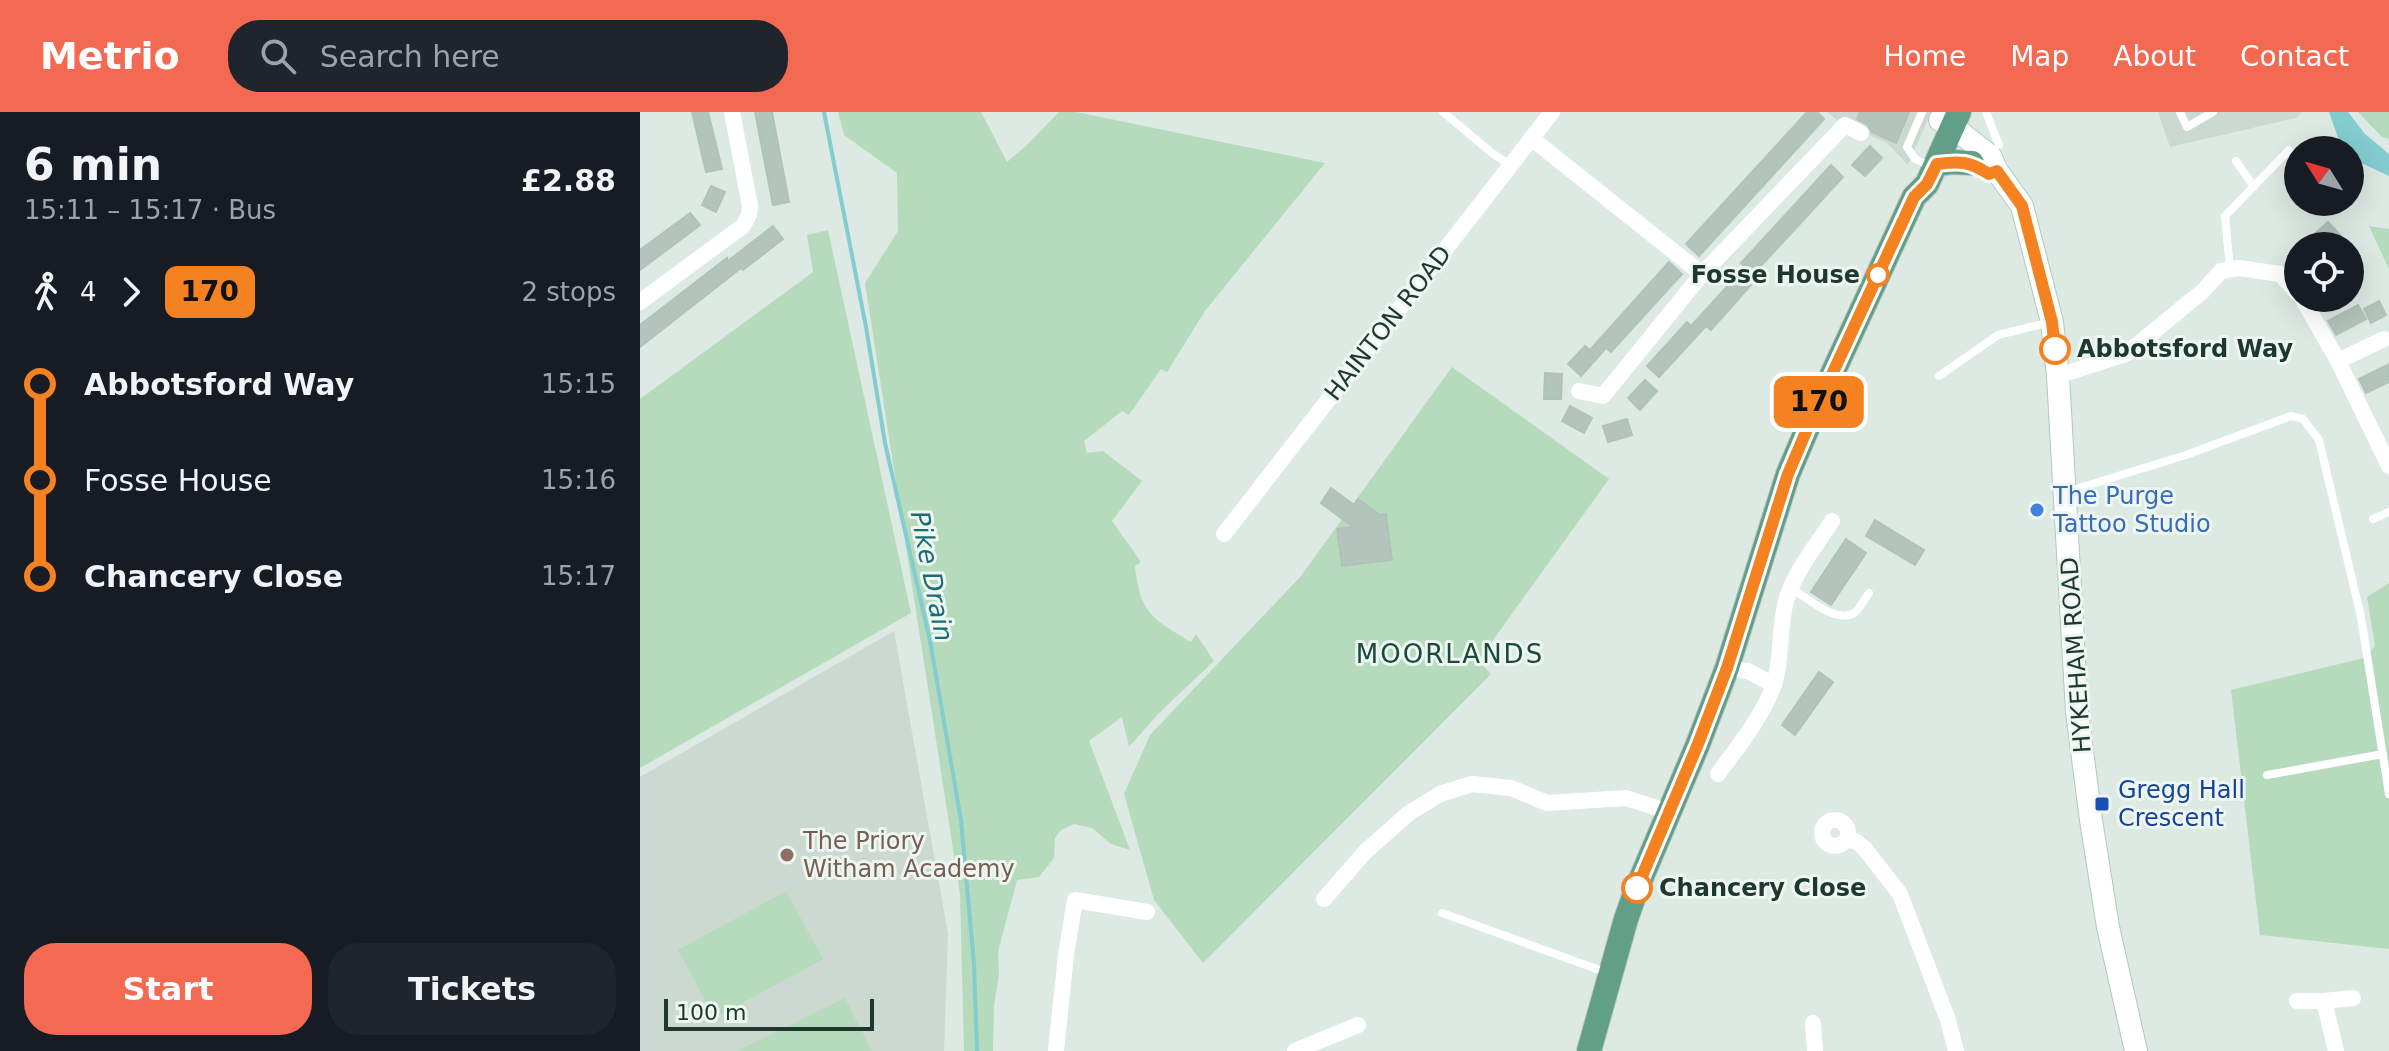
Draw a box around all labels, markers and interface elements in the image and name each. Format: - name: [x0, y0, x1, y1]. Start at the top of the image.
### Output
- search box: [228, 20, 788, 92]
- text: Metrio: [40, 34, 180, 78]
- icon: search: [256, 34, 300, 78]
- text: Search here: [320, 39, 500, 74]
- text: Home: [1883, 40, 1966, 73]
- text: Map: [2010, 40, 2069, 73]
- text: About: [2113, 40, 2196, 73]
- text: Contact: [2240, 40, 2349, 73]
- north arrow: [2284, 136, 2364, 216]
- map controls: [2284, 136, 2364, 312]
- text: 6 min: [24, 139, 162, 190]
- text: £2.88: [521, 163, 616, 198]
- text: 15:11 – 15:17 · Bus: [24, 195, 276, 225]
- button: locate: [2284, 232, 2364, 312]
- street label: HAINTON ROAD: [1319, 240, 1457, 406]
- place label: Fosse House: [1691, 261, 1860, 289]
- marker: Fosse House: [1867, 264, 1889, 286]
- icon: walk: [24, 270, 68, 314]
- icon: forward: [109, 270, 153, 314]
- text: 170: [181, 275, 239, 308]
- text: 4: [80, 277, 97, 307]
- text: 2 stops: [521, 277, 616, 307]
- marker: Abbotsford Way: [2040, 334, 2070, 364]
- place label: Abbotsford Way: [2077, 335, 2294, 363]
- text: Abbotsford Way: [84, 367, 354, 402]
- text: 15:15: [541, 369, 616, 399]
- line badge: 170: [1773, 376, 1865, 428]
- text: 170: [1790, 385, 1848, 418]
- text: Fosse House: [84, 463, 272, 498]
- text: 15:16: [541, 465, 616, 495]
- place label: The Purge Tattoo Studio: [2052, 482, 2211, 538]
- marker: The Purge Tattoo Studio: [2028, 501, 2046, 519]
- water label: Pike Drain: [905, 508, 959, 644]
- street label: HYKEHAM ROAD: [2055, 556, 2097, 754]
- text: Chancery Close: [84, 559, 343, 594]
- text: 15:17: [541, 561, 616, 591]
- district label: MOORLANDS: [1356, 639, 1544, 669]
- place label: Gregg Hall Crescent: [2118, 776, 2245, 832]
- marker: Gregg Hall Crescent: [2093, 795, 2111, 813]
- place label: The Priory Witham Academy: [802, 827, 1015, 883]
- marker: The Priory Witham Academy: [778, 846, 796, 864]
- marker: Chancery Close: [1622, 873, 1652, 903]
- place label: Chancery Close: [1659, 874, 1866, 902]
- button: Start: [24, 943, 312, 1035]
- button: Tickets: [328, 943, 616, 1035]
- scale bar: [664, 995, 874, 1031]
- text: 100 m: [676, 1000, 746, 1025]

